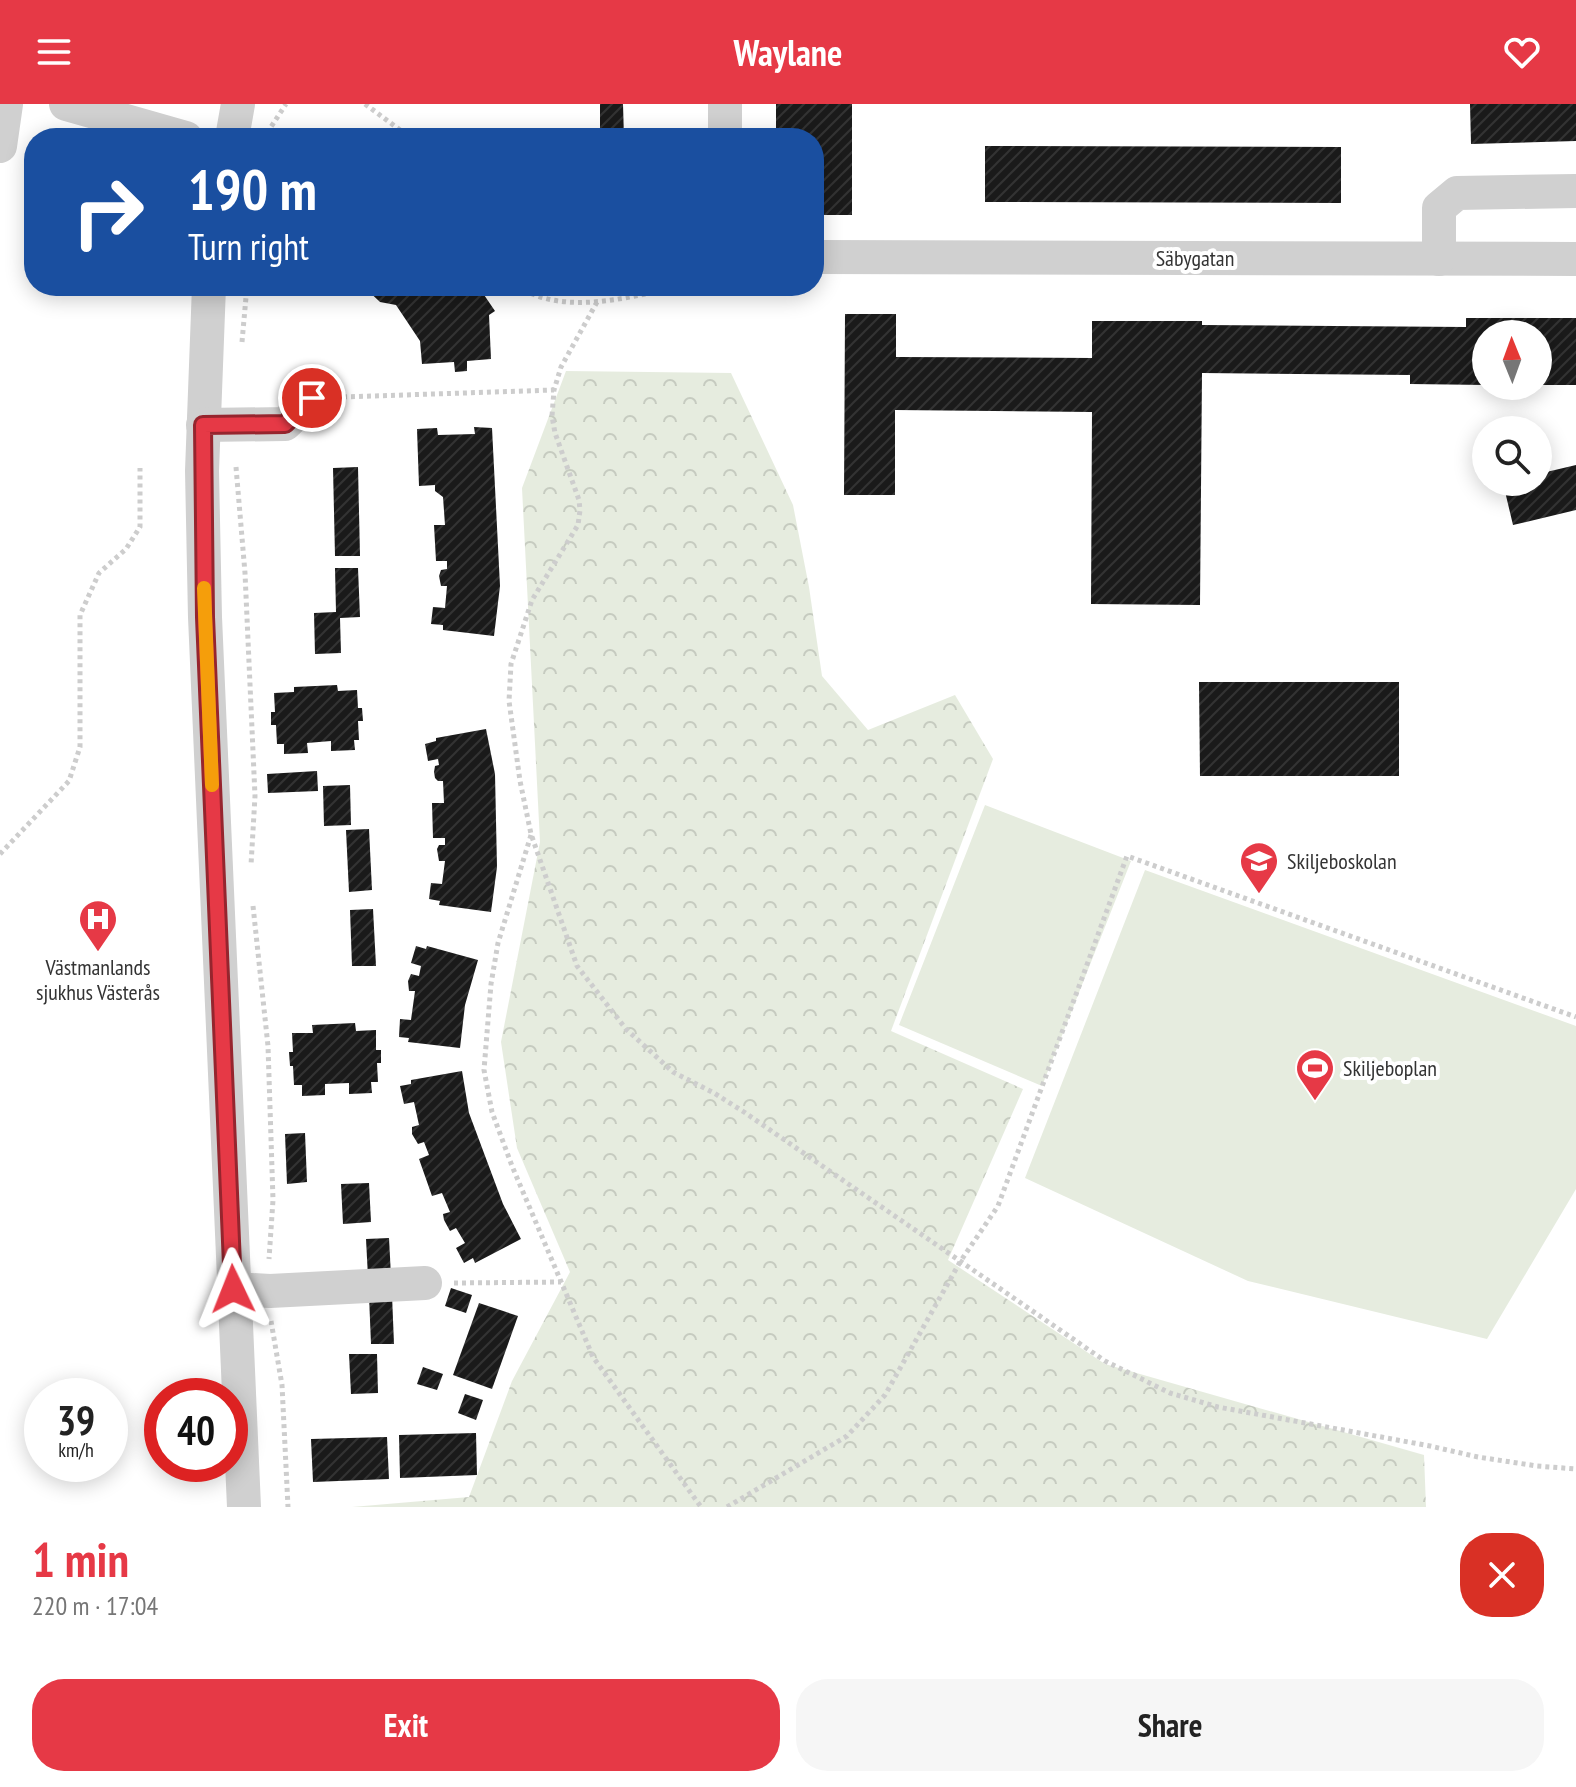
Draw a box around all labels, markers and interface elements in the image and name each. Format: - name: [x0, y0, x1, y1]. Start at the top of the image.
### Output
- text: Waylane: [734, 29, 842, 76]
- icon: menu: [32, 30, 76, 74]
- icon: heart: [1500, 30, 1544, 74]
- text: 190 m: [188, 153, 317, 225]
- icon: right: [56, 160, 160, 264]
- text: Turn right: [188, 223, 309, 270]
- street label: Säbygatan: [1156, 244, 1234, 272]
- north arrow: [1472, 320, 1552, 400]
- map controls: [1472, 320, 1552, 496]
- pin: [278, 364, 346, 432]
- icon: arrive: [290, 376, 334, 420]
- button: search: [1472, 416, 1552, 496]
- school or university icon: Skiljeboskolan: [1238, 840, 1280, 895]
- place label: Skiljeboskolan: [1287, 847, 1397, 875]
- hospital icon: Västmanlands sjukhus Västerås: [77, 898, 119, 953]
- place label: Västmanlands sjukhus Västerås: [36, 953, 160, 1006]
- sports icon: Skiljeboplan: [1294, 1047, 1336, 1102]
- place label: Skiljeboplan: [1343, 1054, 1437, 1082]
- position arrow: [191, 1247, 275, 1331]
- speed limit sign: 40: [144, 1378, 248, 1482]
- text: 39: [57, 1394, 95, 1446]
- text: km/h: [58, 1437, 94, 1463]
- text: 1 min: [32, 1528, 129, 1590]
- button: close: [1460, 1533, 1544, 1617]
- text: 220 m · 17:04: [32, 1589, 158, 1622]
- button: Exit: [32, 1679, 780, 1771]
- button: Share: [796, 1679, 1544, 1771]

